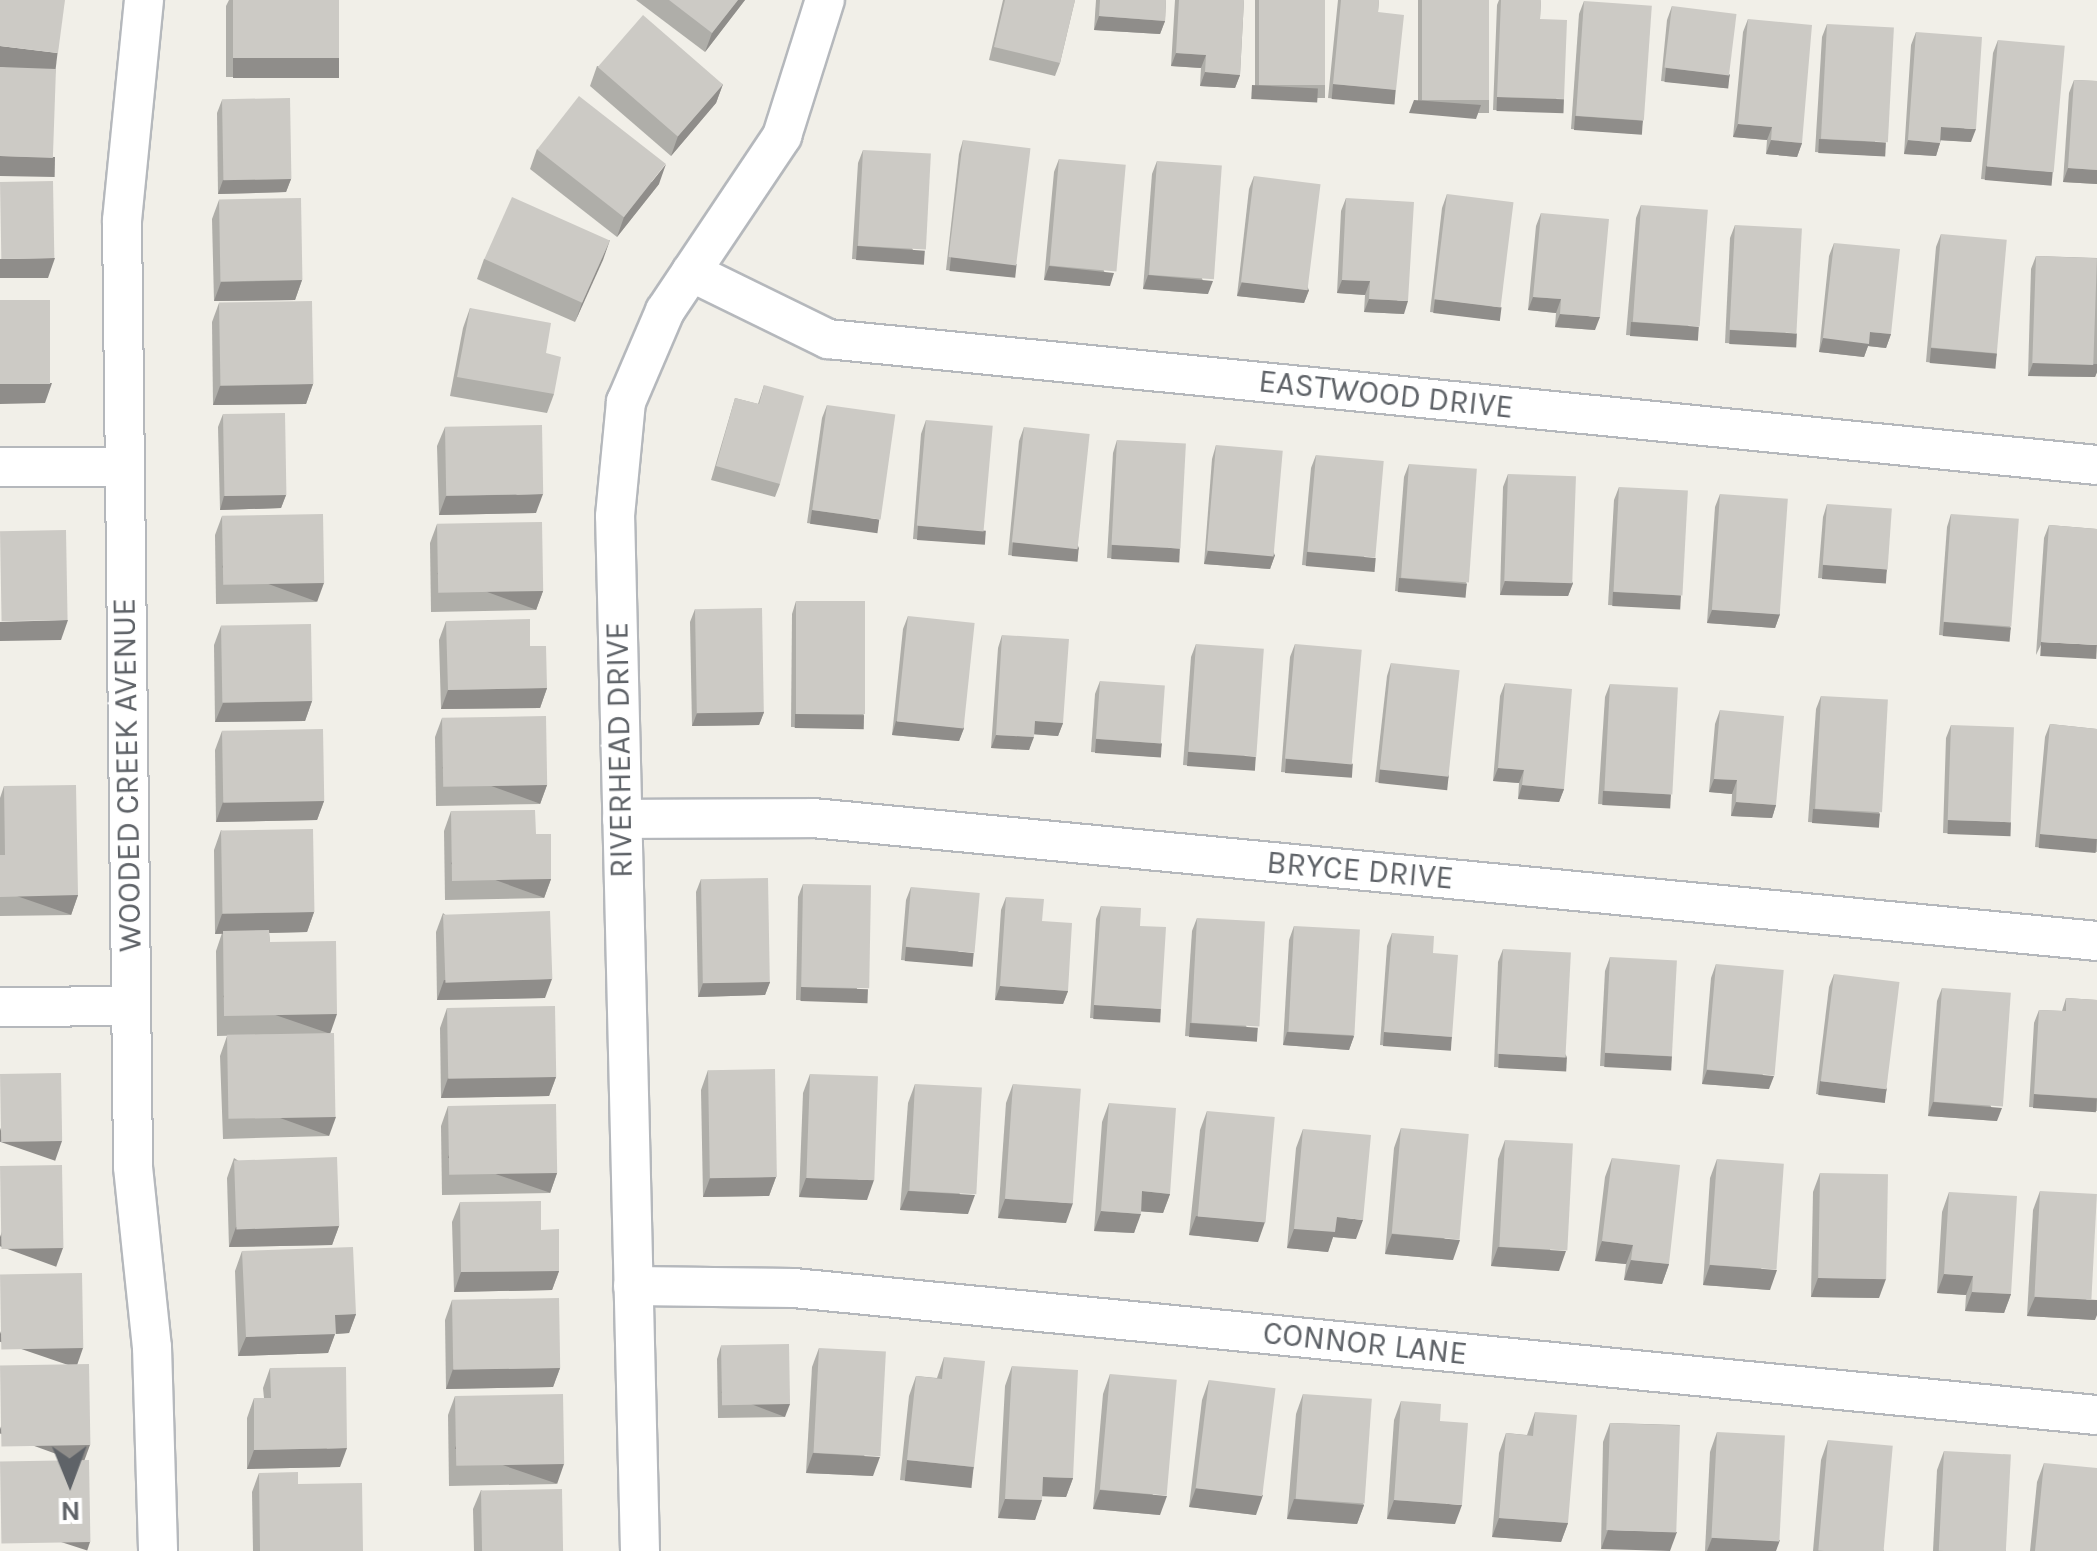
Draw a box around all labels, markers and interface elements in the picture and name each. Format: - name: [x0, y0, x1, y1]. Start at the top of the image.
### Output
- street label: EASTWOOD DRIVE: [1257, 363, 1515, 427]
- street label: WOODED CREEK AVENUE: [106, 598, 150, 952]
- street label: RIVERHEAD DRIVE: [599, 622, 641, 878]
- street label: BRYCE DRIVE: [1265, 844, 1455, 898]
- street label: CONNOR LANE: [1261, 1314, 1469, 1374]
- north arrow: [20, 1431, 120, 1531]
- text: N: [60, 1495, 81, 1528]

